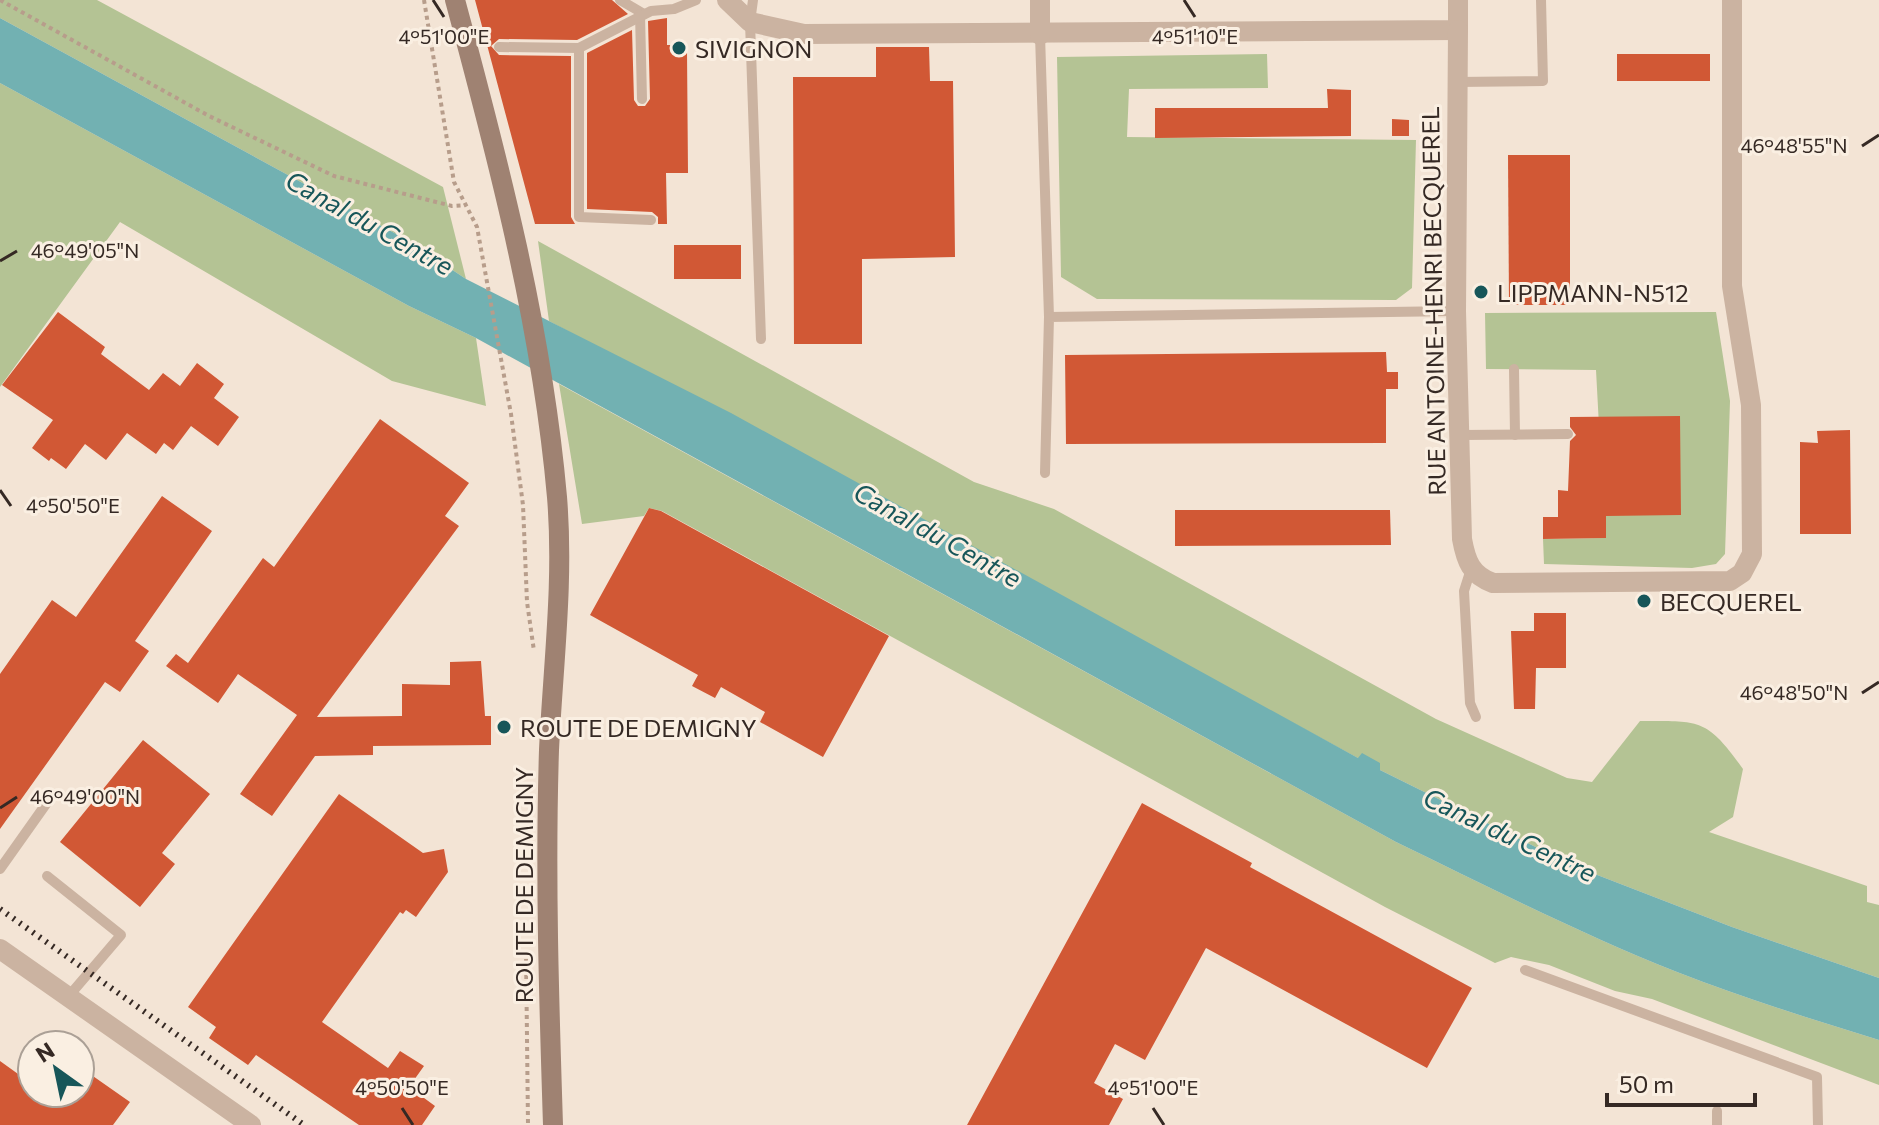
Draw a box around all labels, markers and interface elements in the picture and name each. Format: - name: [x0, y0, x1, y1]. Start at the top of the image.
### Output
- text: 4°51'00"E: [399, 24, 489, 48]
- text: 4°51'10"E: [1152, 24, 1238, 48]
- place label: SIVIGNON: [695, 34, 812, 63]
- marker: SIVIGNON: [670, 39, 688, 57]
- street label: RUE ANTOINE-HENRI BECQUEREL: [1415, 106, 1451, 496]
- text: 46°48'55"N: [1740, 133, 1848, 157]
- water label: Canal du Centre: [281, 163, 459, 281]
- text: 46°49'05"N: [31, 238, 139, 262]
- place label: LIPPMANN-N512: [1497, 278, 1689, 307]
- marker: LIPPMANN-N512: [1472, 283, 1490, 301]
- water label: Canal du Centre: [849, 475, 1027, 593]
- text: 4°50'50"E: [26, 493, 120, 517]
- place label: BECQUEREL: [1660, 587, 1802, 616]
- marker: BECQUEREL: [1635, 592, 1653, 610]
- text: 46°48'50"N: [1740, 680, 1848, 704]
- place label: ROUTE DE DEMIGNY: [520, 713, 757, 742]
- marker: ROUTE DE DEMIGNY: [495, 718, 513, 736]
- street label: ROUTE DE DEMIGNY: [509, 766, 538, 1003]
- water label: Canal du Centre: [1419, 780, 1601, 888]
- text: 46°49'00"N: [30, 784, 140, 808]
- north arrow: [16, 1029, 96, 1109]
- text: N: [31, 1036, 59, 1068]
- scale bar: [1607, 1057, 1755, 1107]
- text: 50 m: [1619, 1069, 1674, 1098]
- text: 4°50'50"E: [355, 1075, 449, 1099]
- text: 4°51'00"E: [1108, 1075, 1198, 1099]

